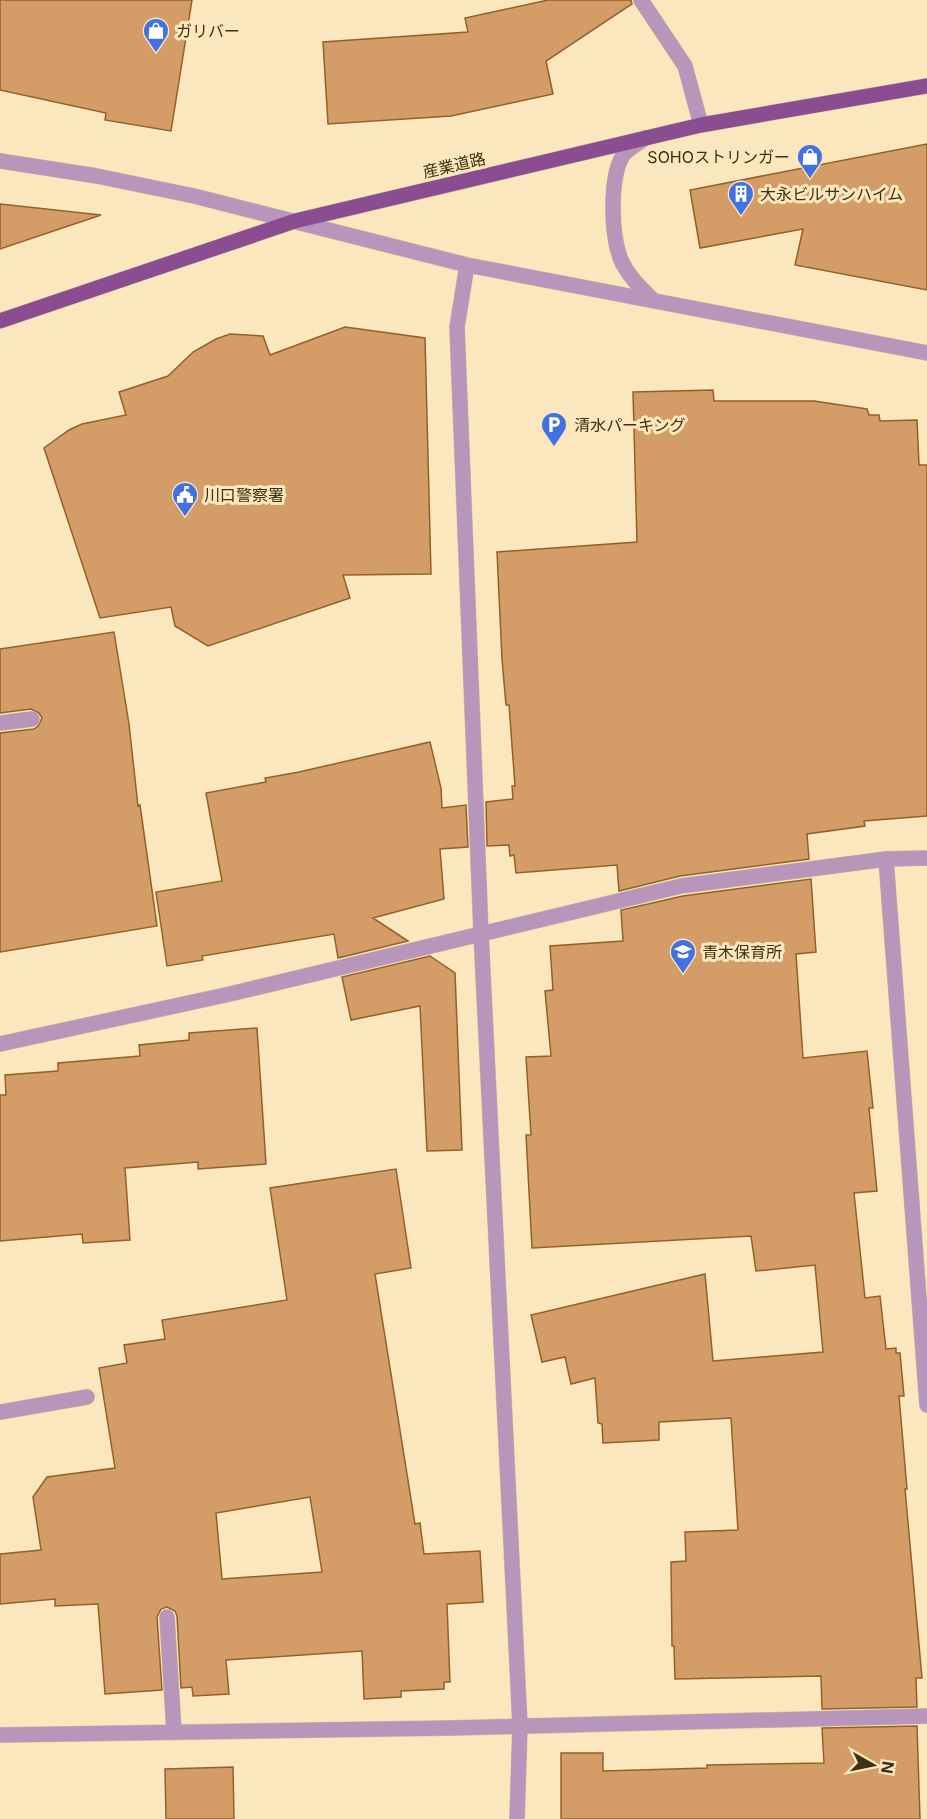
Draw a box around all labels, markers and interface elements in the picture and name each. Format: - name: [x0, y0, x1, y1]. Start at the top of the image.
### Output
- shop icon: ガリバー: [141, 16, 171, 54]
- place label: ガリバー: [176, 21, 240, 41]
- shop icon: SOHOストリンガー: [795, 142, 825, 180]
- place label: SOHOストリンガー: [647, 147, 790, 167]
- street label: 産業道路: [421, 148, 487, 182]
- building icon: 大永ビルサンハイム: [726, 179, 756, 217]
- place label: 大永ビルサンハイム: [760, 184, 903, 204]
- parking icon: 清水パーキング: [539, 410, 569, 448]
- place label: 清水パーキング: [574, 415, 686, 435]
- public building icon: 川口警察署: [170, 480, 200, 518]
- place label: 川口警察署: [204, 485, 284, 505]
- school or university icon: 青木保育所: [668, 937, 698, 975]
- place label: 青木保育所: [702, 942, 782, 962]
- north arrow: [843, 1735, 903, 1795]
- text: N: [877, 1760, 899, 1775]

